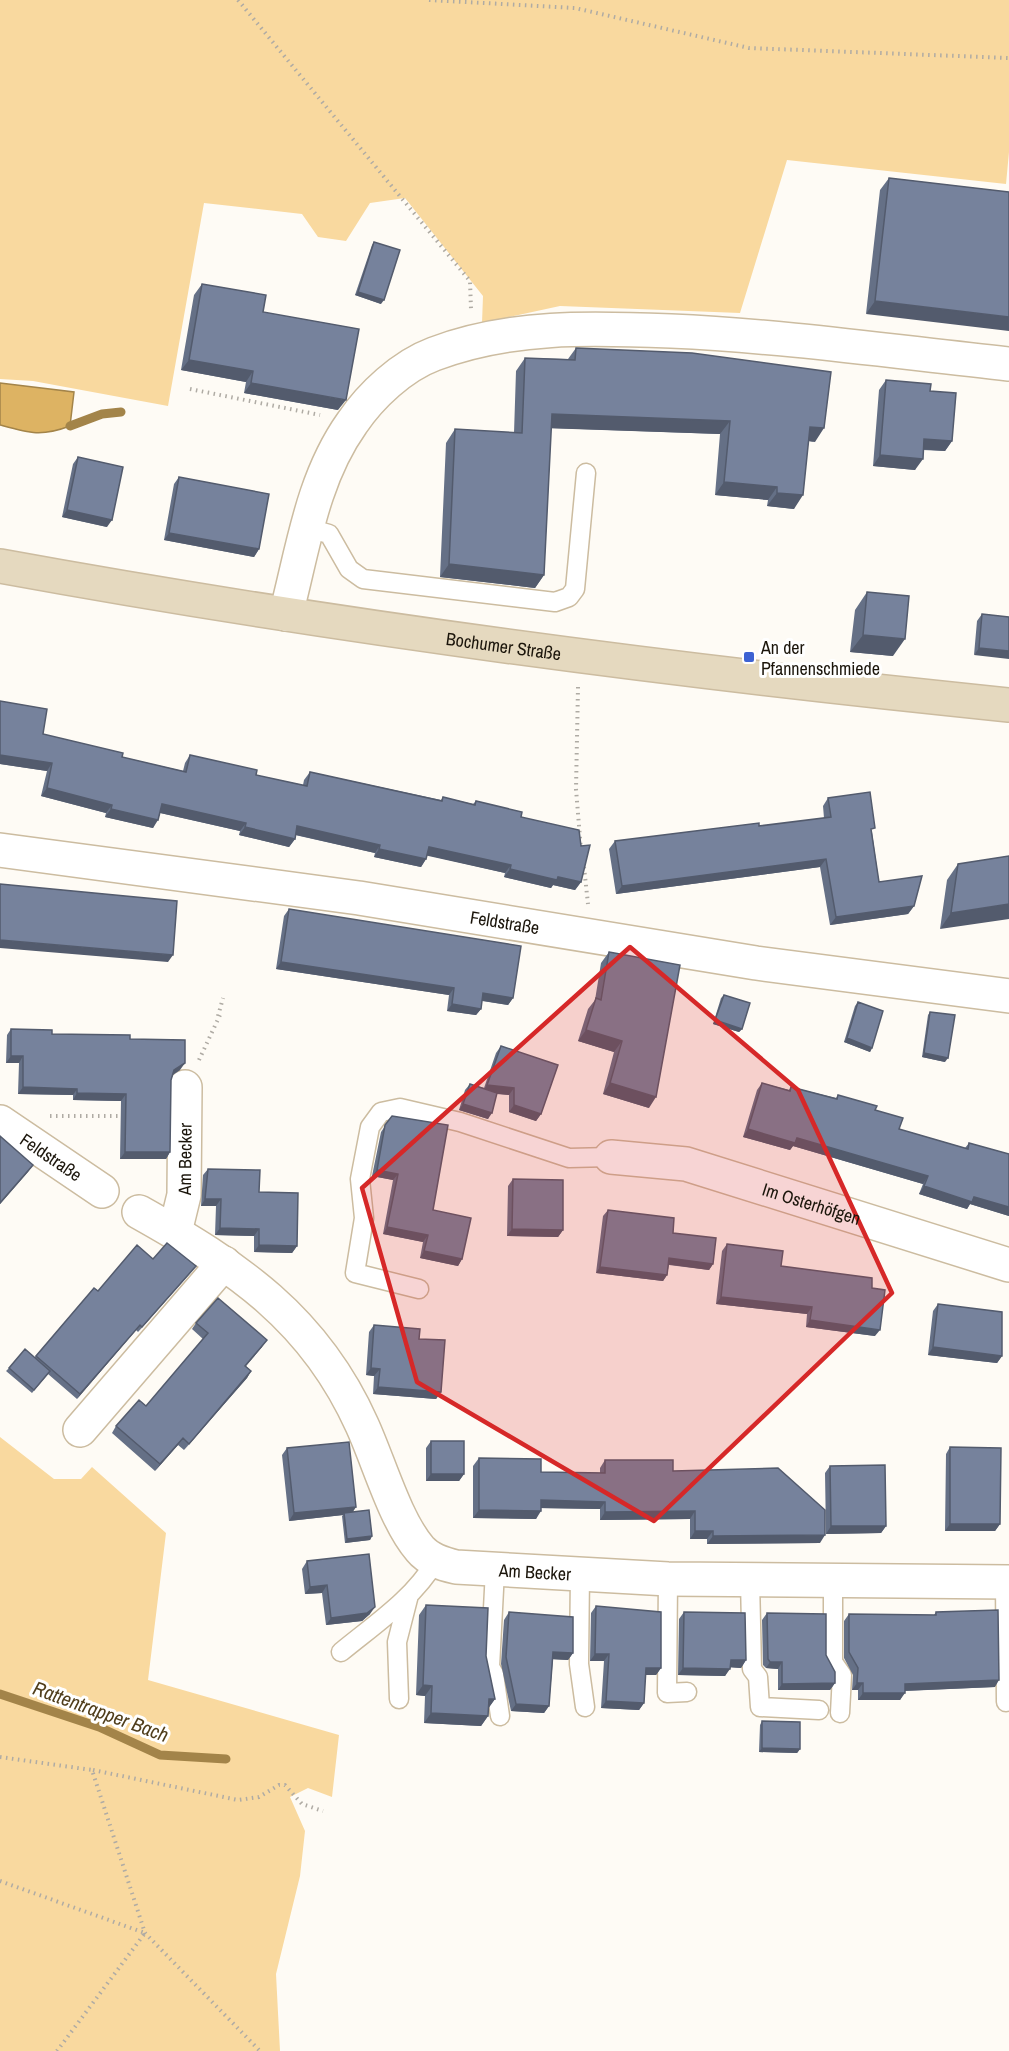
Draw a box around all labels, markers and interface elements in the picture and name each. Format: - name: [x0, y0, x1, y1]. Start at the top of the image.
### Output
- street label: Bochumer Straße: [445, 625, 563, 666]
- place label: An der Pfannenschmiede: [760, 635, 880, 681]
- marker: An der Pfannenschmiede: [742, 650, 756, 664]
- street label: Feldstraße: [468, 904, 541, 940]
- street label: Am Becker: [171, 1123, 197, 1196]
- street label: Feldstraße: [15, 1127, 87, 1187]
- street label: Im Osterhöfgen: [759, 1176, 864, 1230]
- street label: Am Becker: [497, 1557, 572, 1586]
- water label: Rattentrapper Bach: [30, 1674, 172, 1748]

